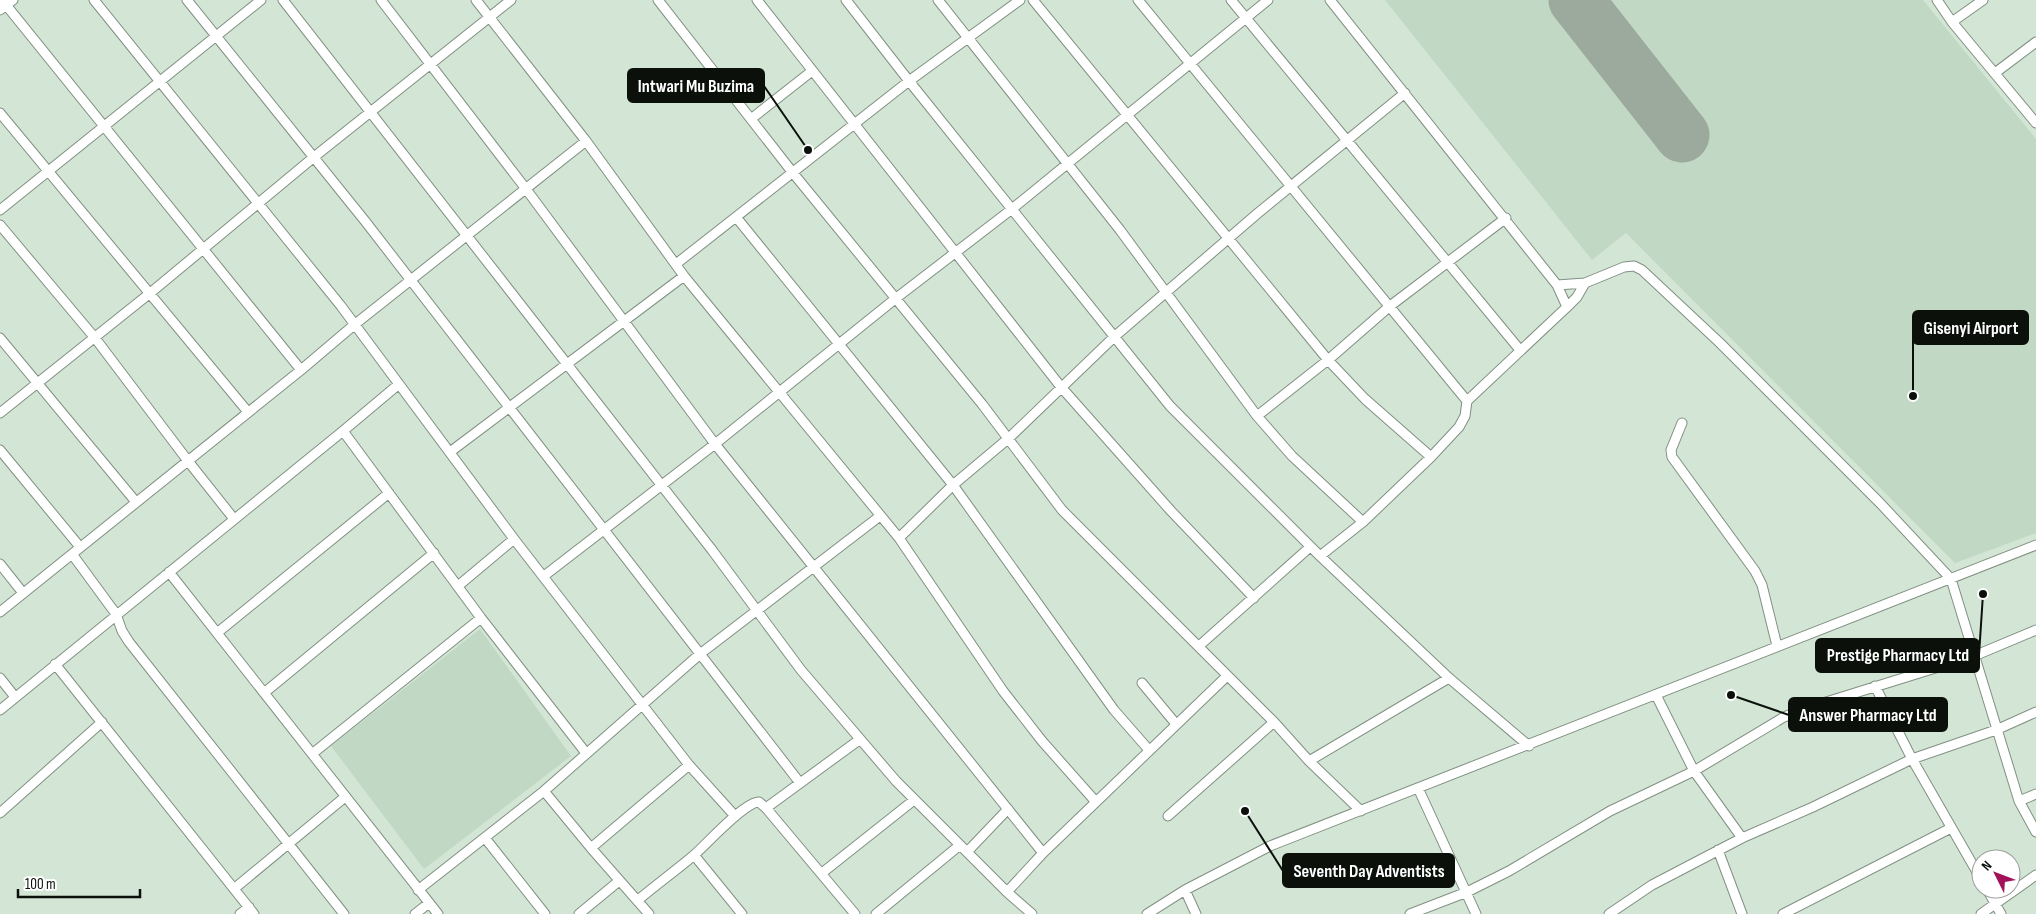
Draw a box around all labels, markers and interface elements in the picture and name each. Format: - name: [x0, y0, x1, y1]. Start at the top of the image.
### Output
- callout: Intwari Mu Buzima: [628, 69, 764, 102]
- text: Intwari Mu Buzima: [638, 76, 754, 97]
- callout: Gisenyi Airport: [1913, 311, 2028, 344]
- text: Gisenyi Airport: [1924, 318, 2018, 339]
- callout: Prestige Pharmacy Ltd: [1816, 639, 1979, 672]
- text: Prestige Pharmacy Ltd: [1827, 645, 1969, 666]
- callout: Answer Pharmacy Ltd: [1789, 698, 1947, 731]
- text: Answer Pharmacy Ltd: [1798, 705, 1937, 726]
- north arrow: [1971, 849, 2021, 899]
- callout: Seventh Day Adventists: [1283, 854, 1454, 887]
- text: N: [1978, 857, 1996, 874]
- text: Seventh Day Adventists: [1293, 861, 1445, 882]
- scale bar: [18, 866, 140, 898]
- text: 100 m: [25, 875, 56, 894]

